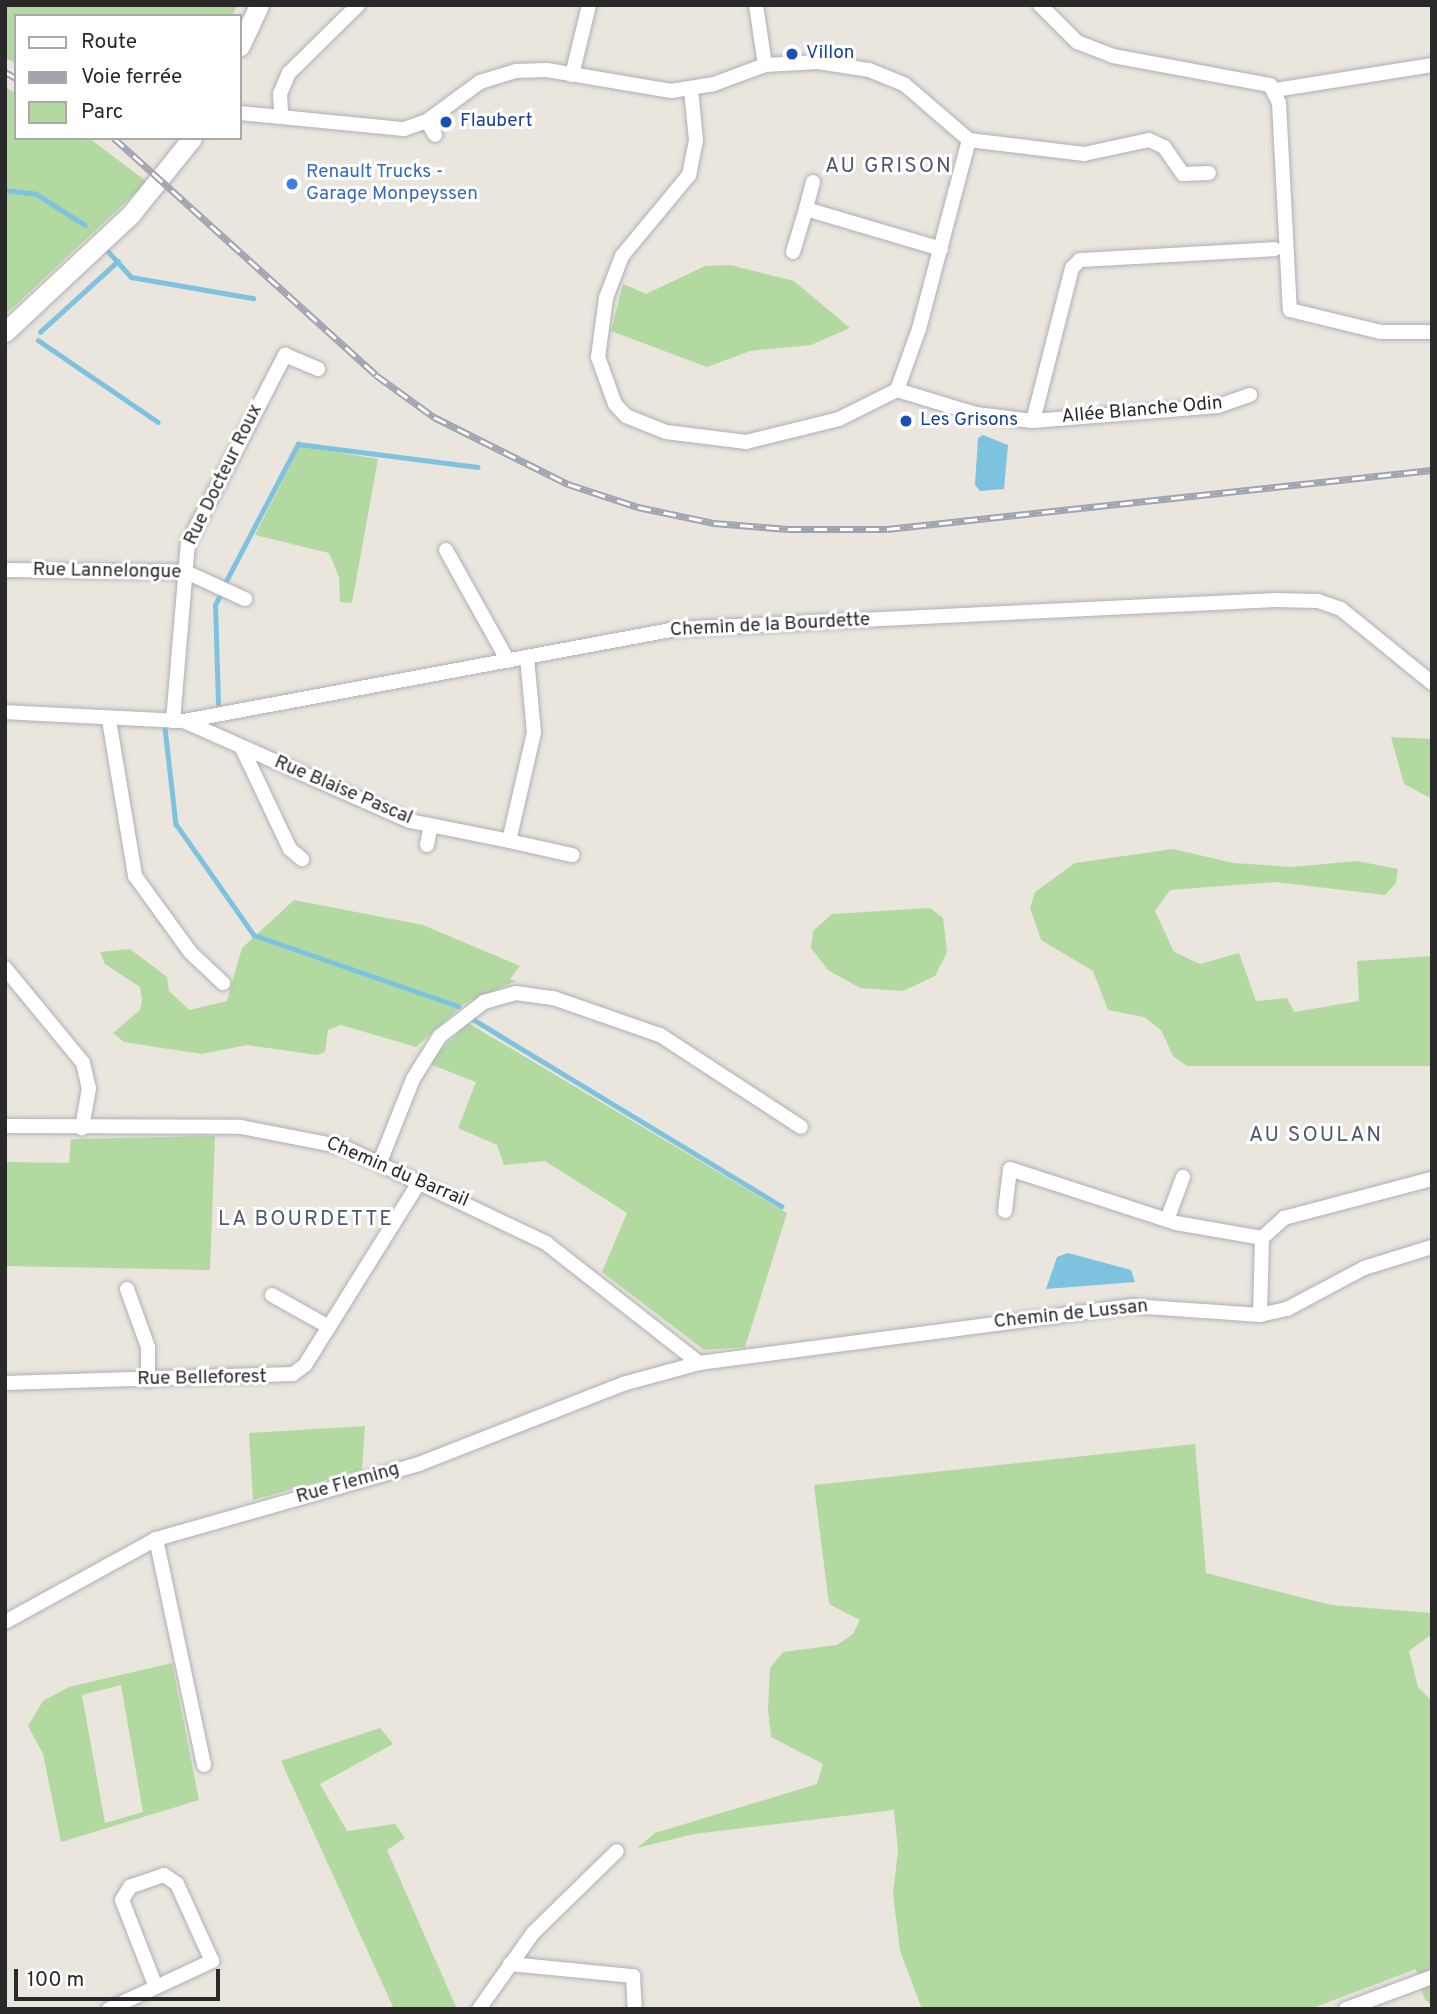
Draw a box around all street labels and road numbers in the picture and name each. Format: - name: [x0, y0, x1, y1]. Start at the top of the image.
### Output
- street label: Allée Blanche Odin: [1061, 393, 1223, 429]
- street label: Rue Docteur Roux: [180, 401, 268, 549]
- street label: Rue Lannelongue: [32, 559, 182, 585]
- street label: Chemin de la Bourdette: [669, 609, 871, 643]
- street label: Rue Blaise Pascal: [270, 752, 416, 830]
- street label: Chemin du Barrail: [322, 1133, 472, 1213]
- street label: Chemin de Lussan: [993, 1296, 1149, 1334]
- street label: Rue Belleforest: [137, 1366, 267, 1392]
- street label: Rue Fleming: [294, 1458, 402, 1510]

